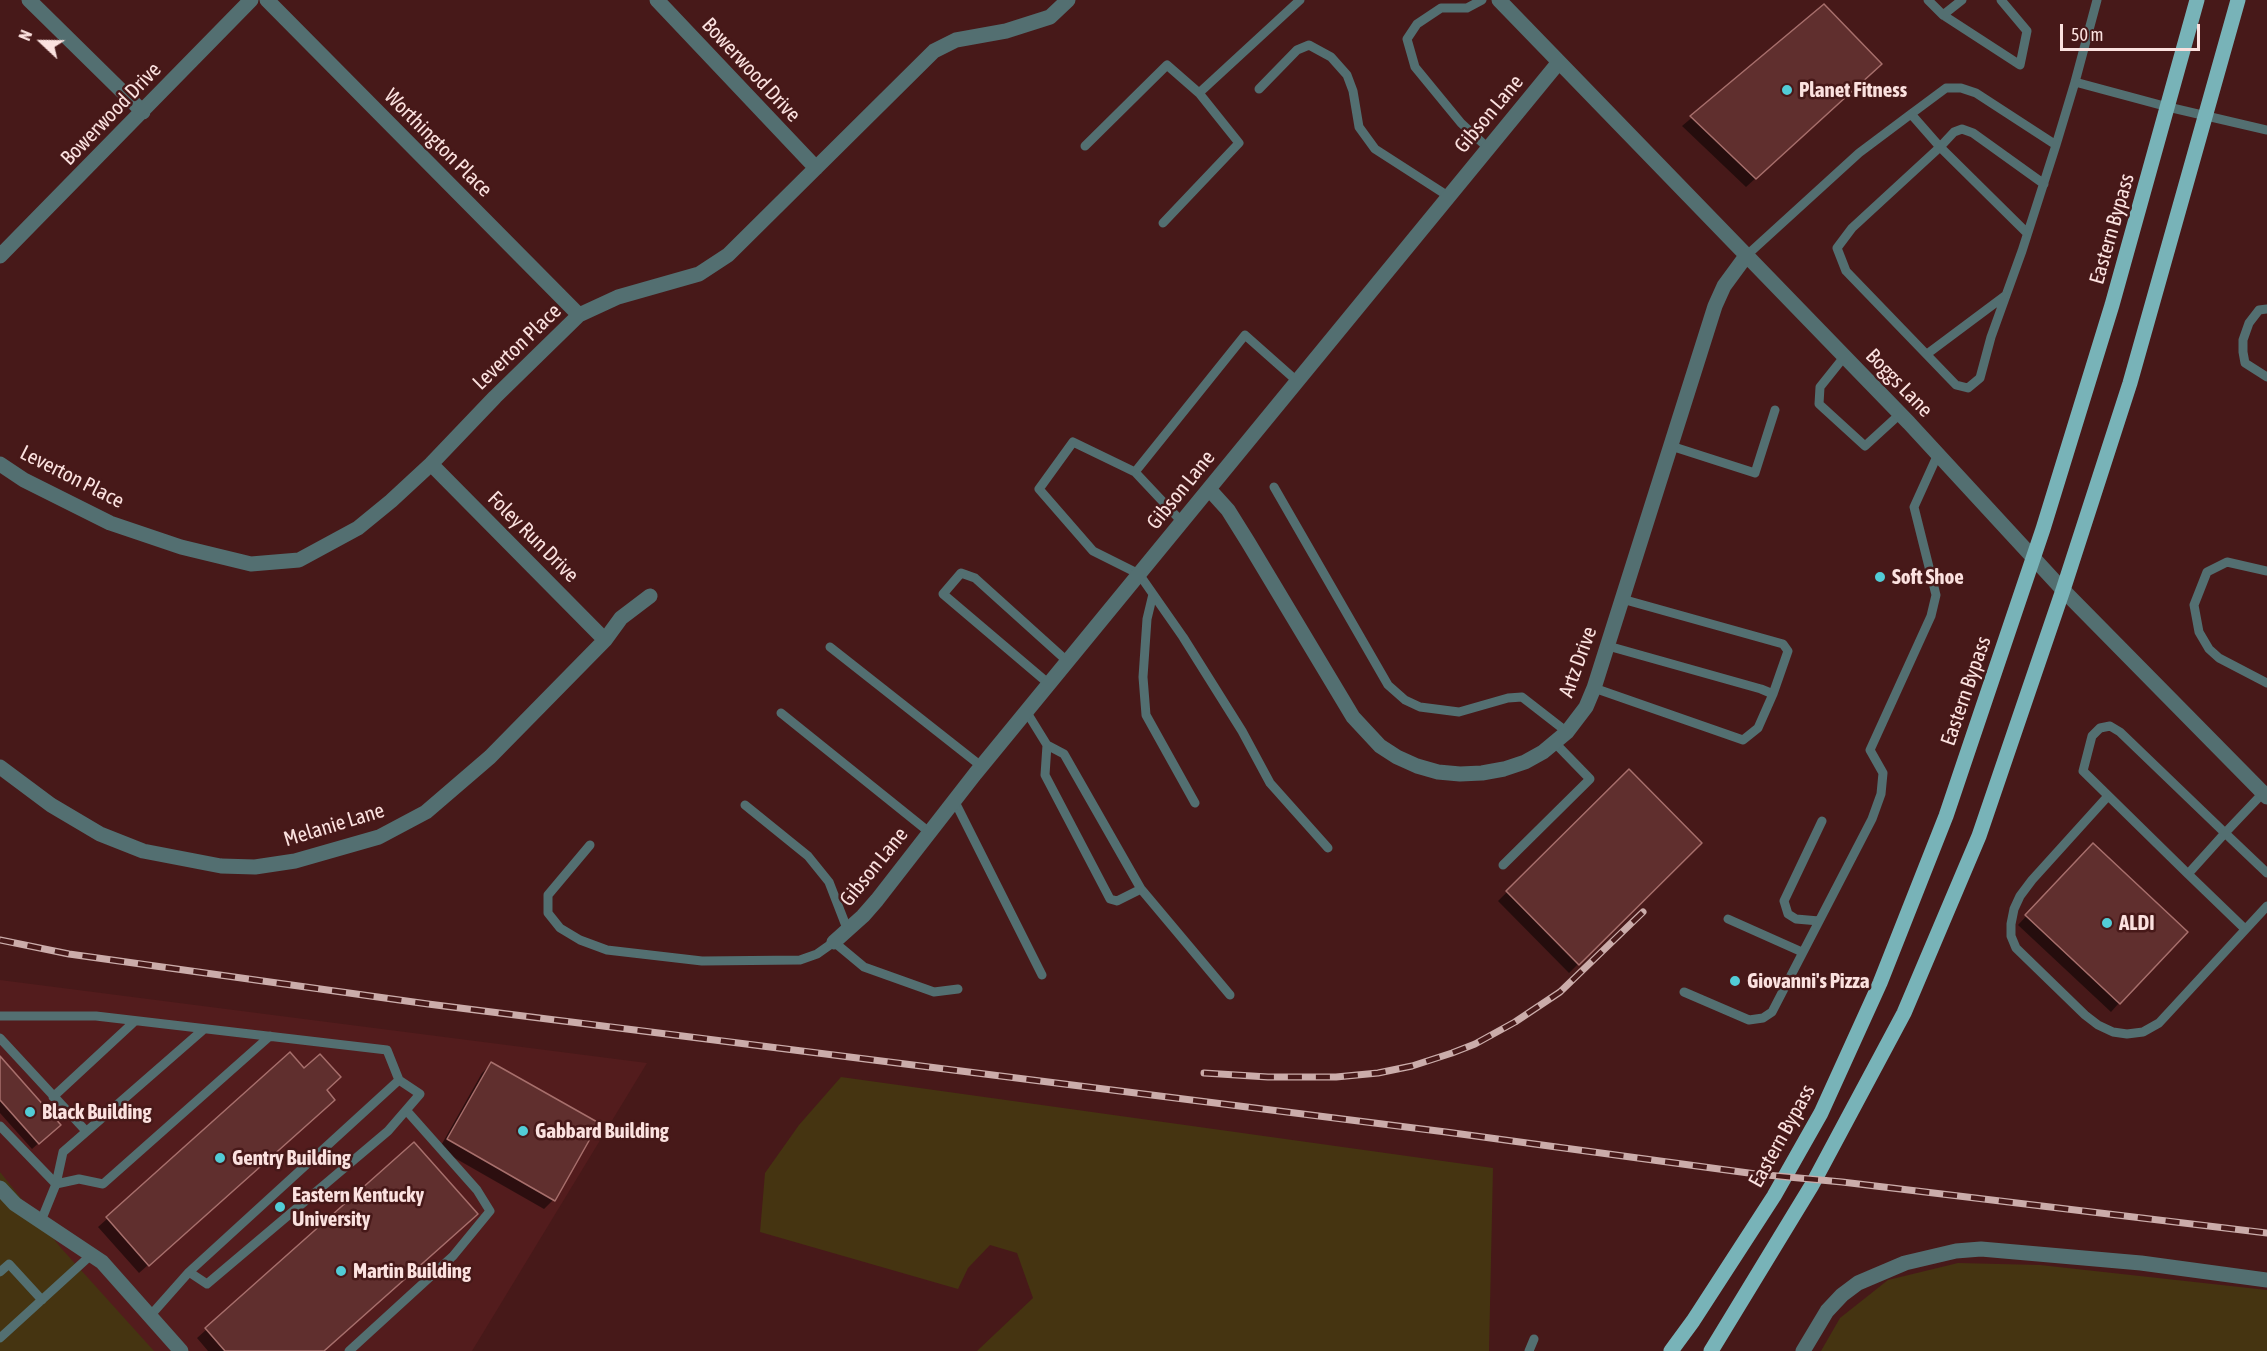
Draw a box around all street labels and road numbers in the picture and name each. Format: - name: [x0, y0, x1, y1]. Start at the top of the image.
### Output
- street label: Bowerwood Drive: [696, 13, 806, 127]
- street label: Bowerwood Drive: [56, 57, 166, 171]
- street label: Gibson Lane: [1449, 70, 1529, 158]
- street label: Worthington Place: [379, 84, 497, 202]
- street label: Eastern Bypass: [2084, 171, 2140, 287]
- street label: Leverton Place: [468, 299, 566, 395]
- street label: Boggs Lane: [1860, 344, 1938, 422]
- street label: Leverton Place: [16, 440, 128, 514]
- street label: Gibson Lane: [1142, 446, 1220, 534]
- street label: Foley Run Drive: [482, 486, 584, 588]
- street label: Artz Drive: [1554, 623, 1602, 701]
- street label: Eastern Bypass: [1936, 633, 1996, 749]
- street label: Melanie Lane: [281, 798, 387, 852]
- street label: Gibson Lane: [835, 823, 913, 911]
- street label: Eastern Bypass: [1743, 1080, 1821, 1192]

